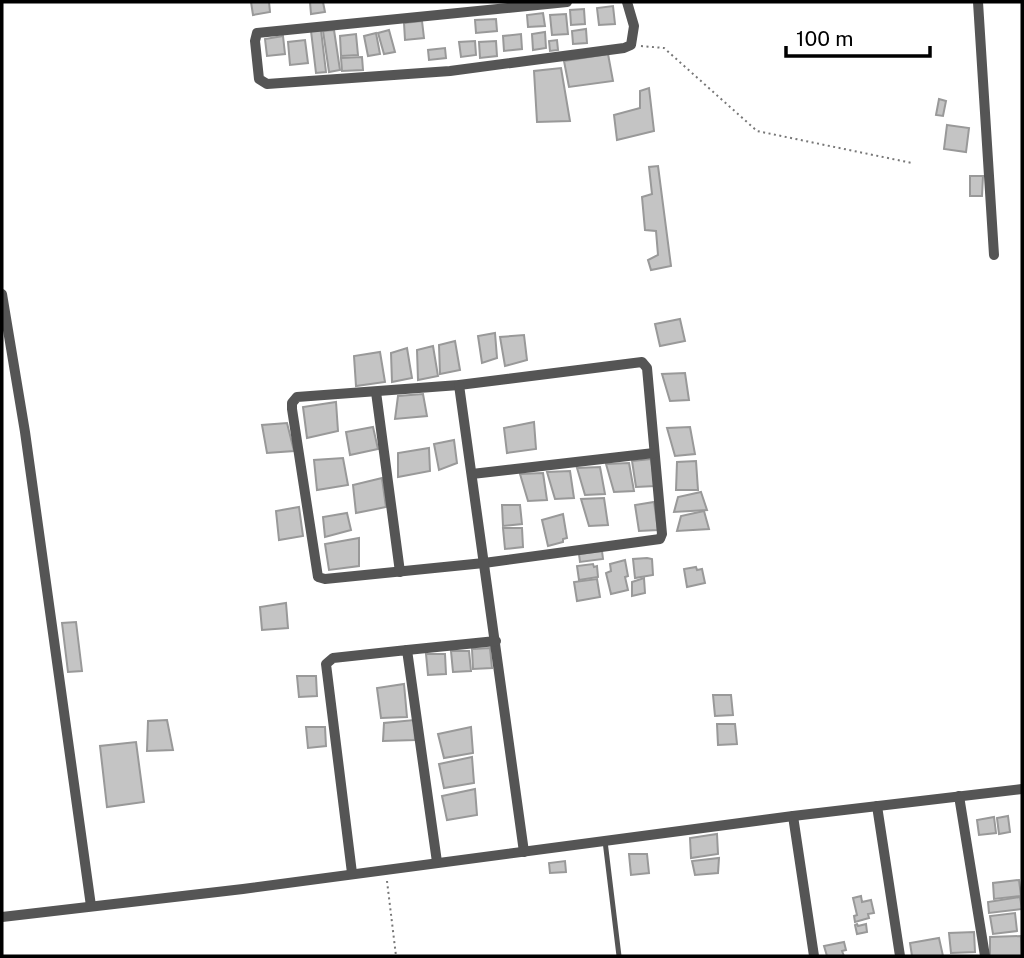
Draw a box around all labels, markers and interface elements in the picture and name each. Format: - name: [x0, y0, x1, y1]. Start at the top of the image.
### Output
- scale bar: [786, 14, 930, 58]
- text: 100 m: [796, 26, 853, 51]

